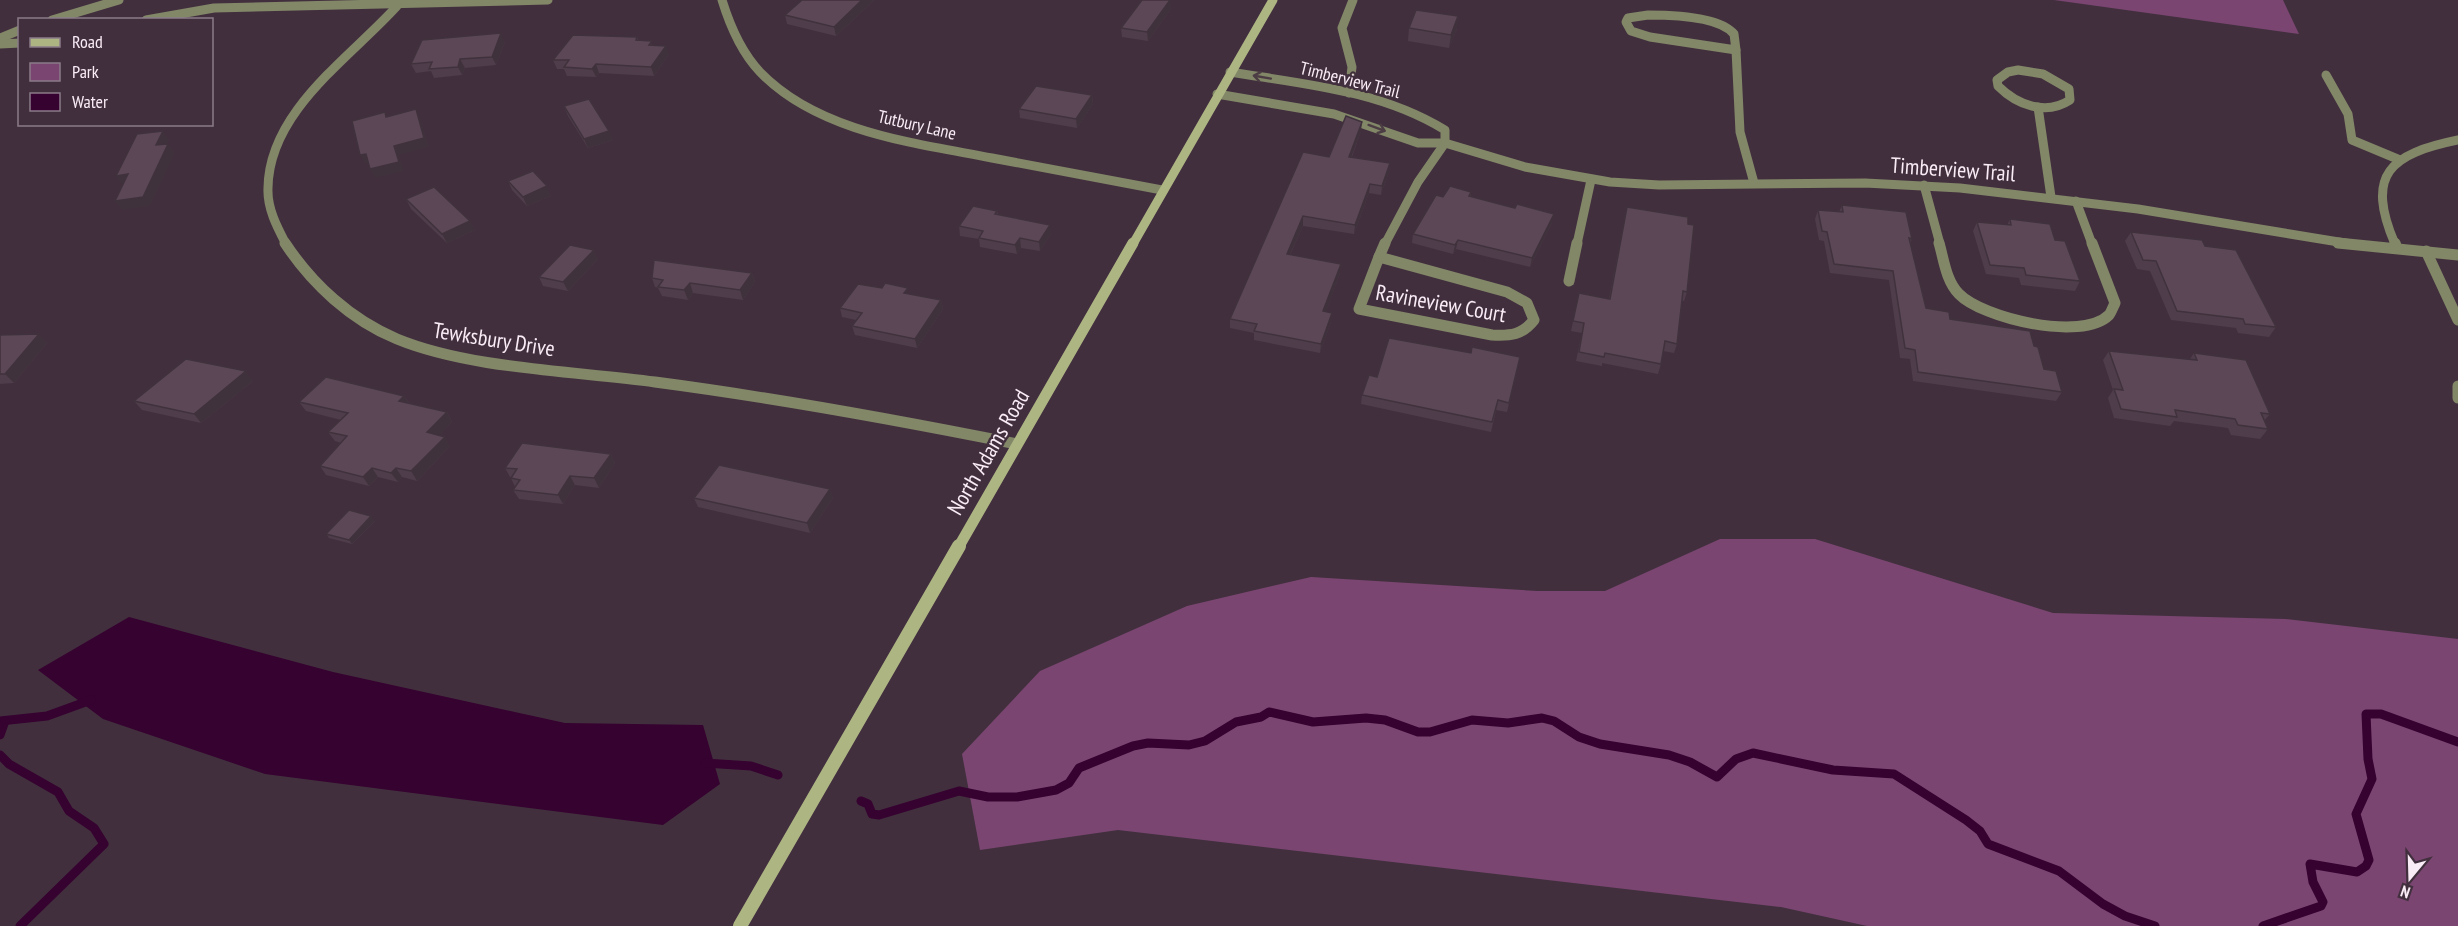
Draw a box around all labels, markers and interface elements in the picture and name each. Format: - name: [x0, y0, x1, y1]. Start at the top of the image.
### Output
- legend: [18, 18, 213, 126]
- text: Road: [72, 30, 103, 53]
- street label: Timberview Trail: [1298, 56, 1403, 103]
- text: Park: [72, 60, 99, 83]
- one-way arrow: [1252, 72, 1272, 83]
- text: Water: [72, 90, 108, 113]
- street label: Tutbury Lane: [876, 104, 959, 145]
- one-way arrow: [1367, 123, 1386, 134]
- street label: Timberview Trail: [1890, 151, 2017, 187]
- street label: Ravineview Court: [1374, 278, 1508, 328]
- street label: Tewksbury Drive: [431, 316, 557, 362]
- street label: North Adams Road: [941, 384, 1035, 520]
- north arrow: [2380, 848, 2440, 908]
- text: N: [2398, 881, 2412, 903]

